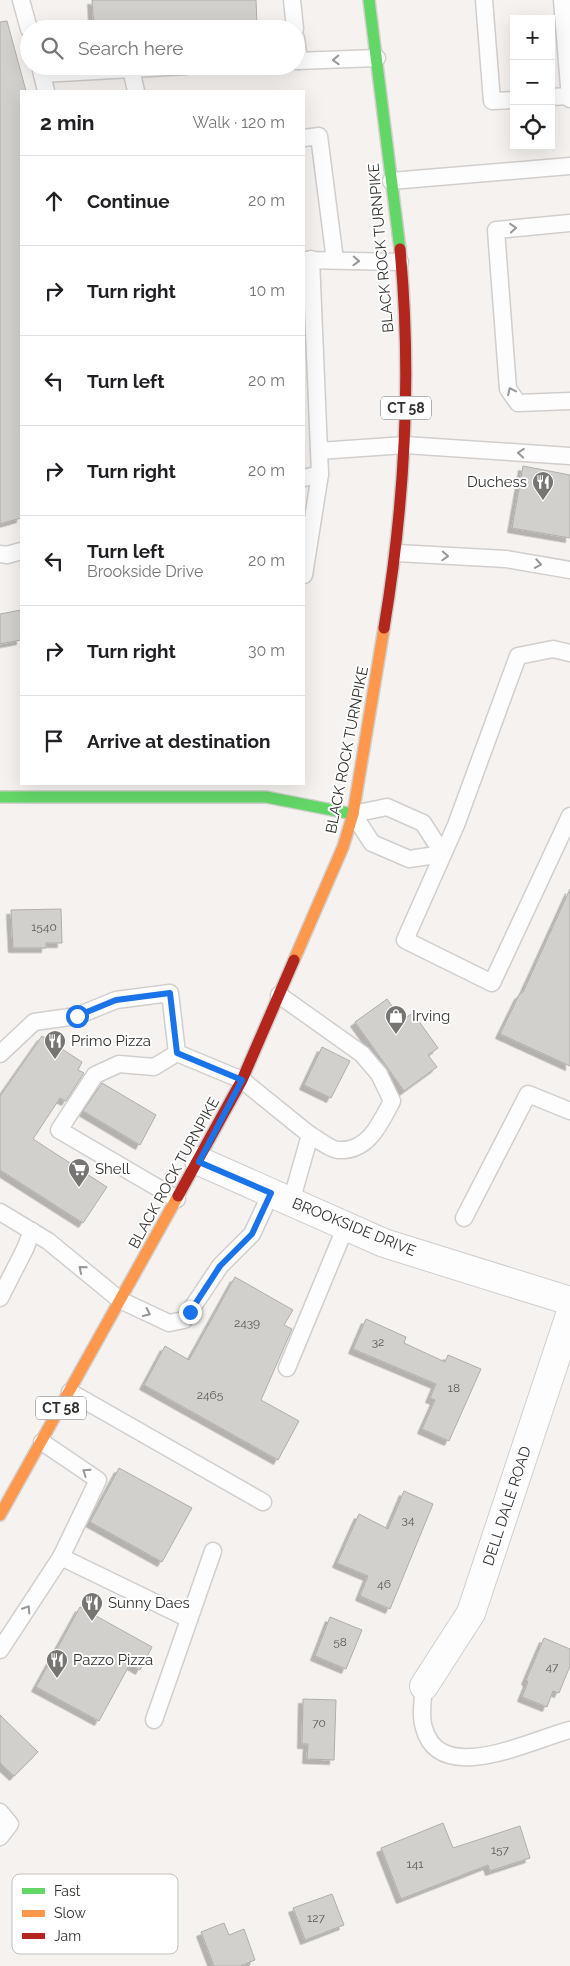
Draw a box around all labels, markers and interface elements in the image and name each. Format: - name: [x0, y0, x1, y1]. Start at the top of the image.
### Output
- map controls: [510, 15, 555, 150]
- button: +: [510, 15, 555, 60]
- search box: [20, 20, 305, 75]
- icon: search: [38, 34, 66, 62]
- text: Search here: [78, 37, 184, 59]
- one-way arrow: [332, 54, 340, 65]
- button: −: [510, 60, 555, 105]
- button: locate: [510, 105, 555, 150]
- text: 2 min: [40, 110, 94, 135]
- text: Walk · 120 m: [193, 113, 285, 132]
- street label: BLACK ROCK TURNPIKE: [365, 163, 397, 333]
- icon: ahead: [40, 187, 68, 215]
- text: Continue: [87, 190, 170, 212]
- text: 20 m: [248, 191, 285, 210]
- one-way arrow: [509, 223, 517, 234]
- one-way arrow: [352, 255, 360, 266]
- icon: right: [40, 277, 68, 305]
- text: Turn right: [87, 280, 176, 302]
- text: 10 m: [250, 281, 285, 300]
- icon: left: [40, 367, 68, 395]
- text: Turn left: [87, 370, 164, 392]
- text: 20 m: [248, 371, 285, 390]
- one-way arrow: [507, 387, 518, 396]
- road number: CT 58: [381, 396, 431, 419]
- one-way arrow: [517, 448, 525, 459]
- icon: right: [40, 457, 68, 485]
- text: Turn right: [87, 460, 176, 482]
- text: 20 m: [248, 461, 285, 480]
- restaurant icon: Duchess: [531, 470, 555, 501]
- place label: Duchess: [467, 473, 527, 491]
- text: Turn left: [87, 540, 164, 562]
- icon: left: [40, 547, 68, 575]
- one-way arrow: [442, 550, 450, 561]
- text: 20 m: [248, 551, 285, 570]
- one-way arrow: [534, 559, 542, 569]
- text: Brookside Drive: [87, 562, 203, 581]
- icon: right: [40, 637, 68, 665]
- text: Turn right: [87, 640, 176, 662]
- text: 30 m: [248, 641, 285, 660]
- street label: BLACK ROCK TURNPIKE: [322, 665, 372, 835]
- icon: arrive: [40, 727, 68, 755]
- text: Arrive at destination: [87, 730, 271, 752]
- house number: 1540: [31, 920, 57, 934]
- shop icon: Irving: [384, 1004, 408, 1035]
- route start: [66, 1005, 89, 1028]
- place label: Irving: [412, 1007, 450, 1025]
- restaurant icon: Primo Pizza: [43, 1029, 67, 1060]
- place label: Primo Pizza: [71, 1032, 151, 1050]
- street label: BLACK ROCK TURNPIKE: [125, 1094, 223, 1252]
- supermarket icon: Shell: [67, 1157, 91, 1188]
- place label: Shell: [95, 1160, 131, 1178]
- street label: BROOKSIDE DRIVE: [289, 1194, 419, 1260]
- one-way arrow: [79, 1266, 88, 1274]
- route end: [179, 1301, 202, 1324]
- one-way arrow: [142, 1307, 151, 1317]
- house number: 2439: [234, 1316, 260, 1330]
- house number: 32: [372, 1335, 384, 1349]
- house number: 18: [448, 1381, 460, 1395]
- house number: 2465: [197, 1388, 224, 1402]
- road number: CT 58: [36, 1396, 86, 1420]
- street label: DELL DALE ROAD: [479, 1444, 535, 1568]
- one-way arrow: [82, 1469, 92, 1478]
- house number: 34: [402, 1513, 415, 1527]
- house number: 46: [377, 1577, 391, 1591]
- restaurant icon: Sunny Daes: [80, 1591, 104, 1622]
- place label: Sunny Daes: [108, 1594, 190, 1612]
- one-way arrow: [21, 1606, 30, 1615]
- house number: 58: [333, 1635, 347, 1649]
- restaurant icon: Pazzo Pizza: [45, 1648, 69, 1679]
- place label: Pazzo Pizza: [73, 1651, 153, 1669]
- house number: 47: [546, 1660, 559, 1674]
- house number: 70: [312, 1716, 326, 1730]
- house number: 157: [491, 1843, 510, 1857]
- house number: 141: [407, 1857, 423, 1871]
- legend: [12, 1874, 178, 1954]
- text: Fast: [54, 1883, 81, 1899]
- text: Slow: [54, 1905, 86, 1921]
- house number: 127: [307, 1911, 325, 1925]
- text: Jam: [54, 1928, 81, 1944]

